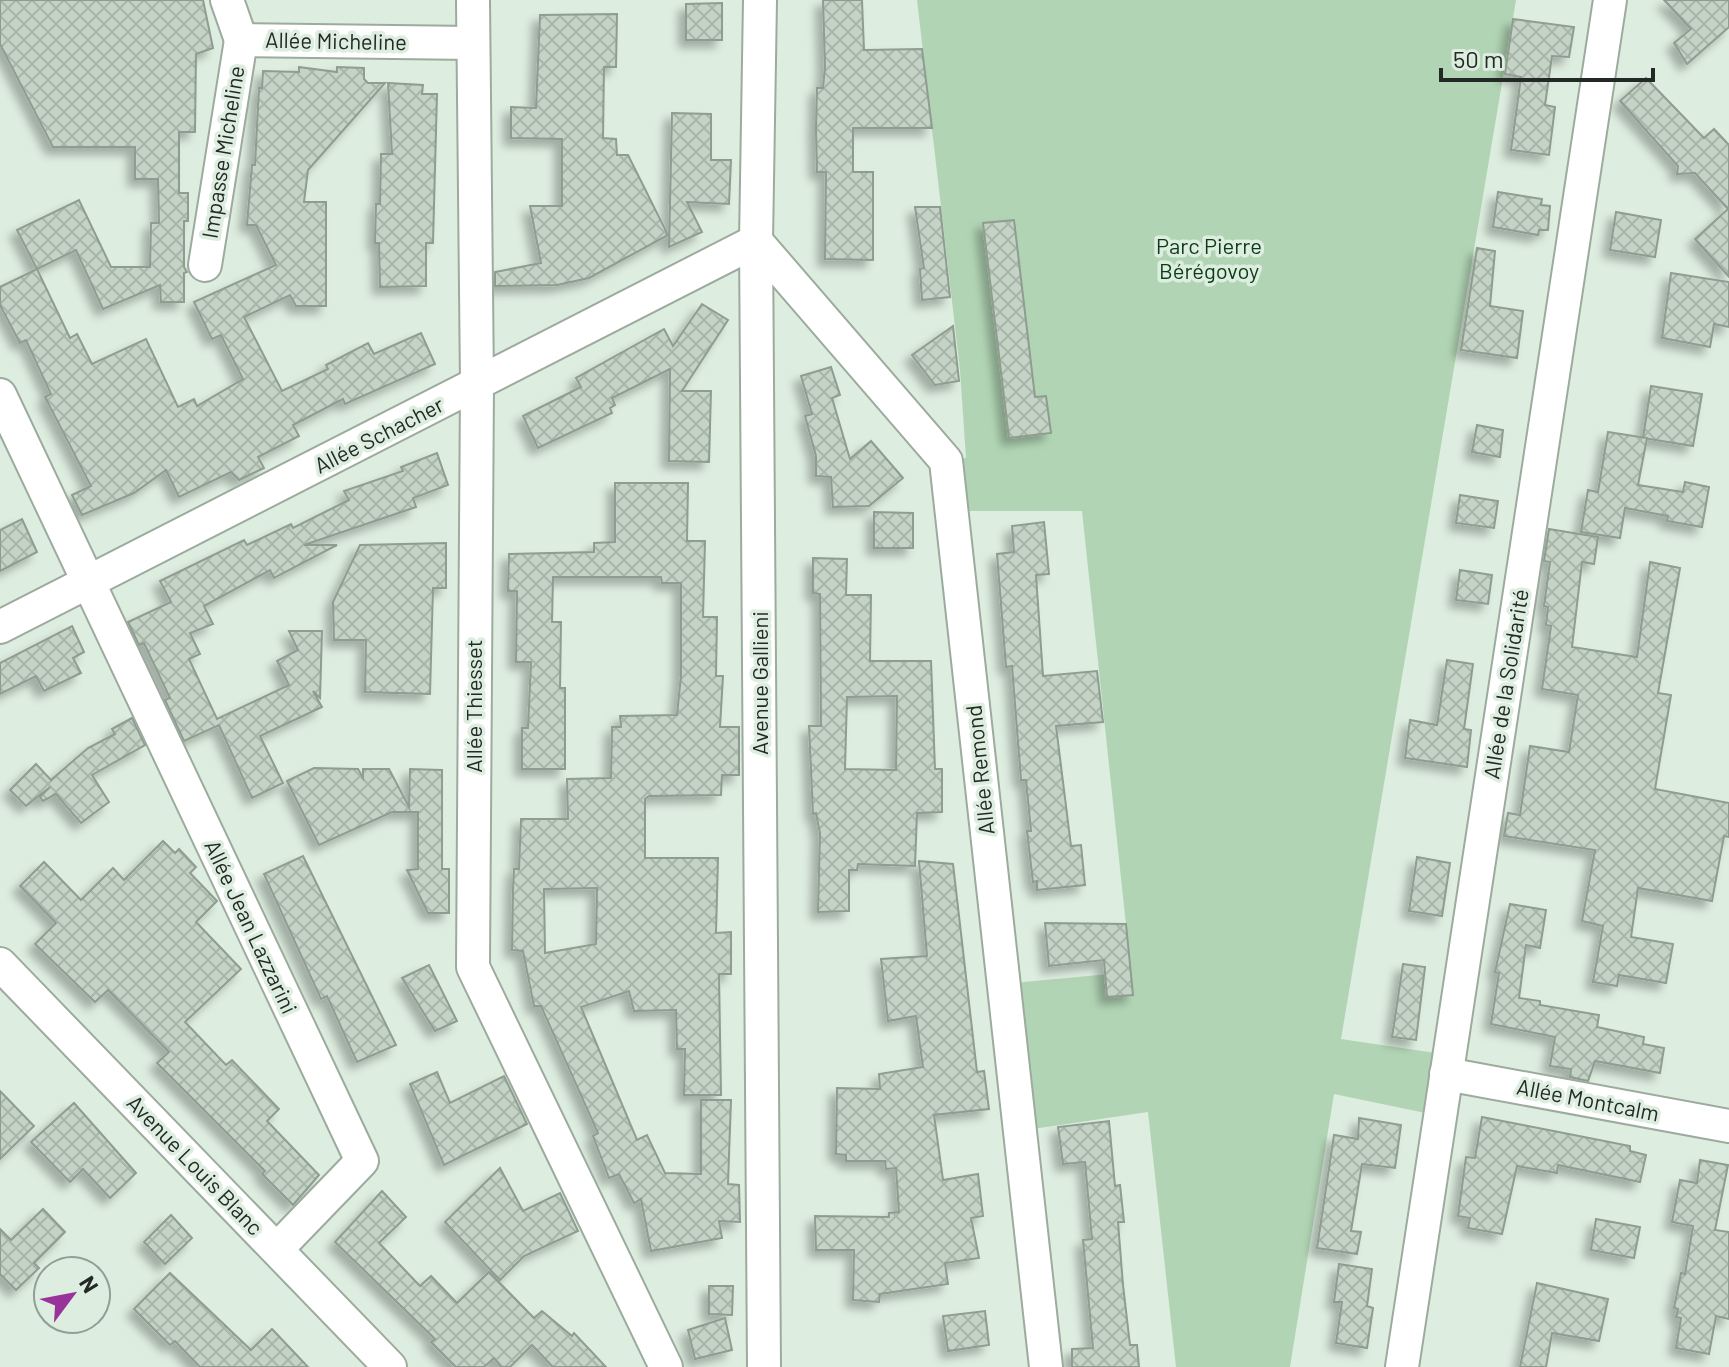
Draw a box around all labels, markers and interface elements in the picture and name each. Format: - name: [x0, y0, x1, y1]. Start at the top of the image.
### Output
- street label: Allée Micheline: [265, 26, 407, 54]
- scale bar: [1441, 32, 1653, 82]
- text: 50 m: [1453, 44, 1504, 73]
- street label: Impasse Micheline: [196, 64, 249, 240]
- park label: Parc Pierre Bérégovoy: [1156, 232, 1262, 283]
- street label: Allée Schacher: [310, 390, 448, 478]
- street label: Allée de la Solidarité: [1477, 587, 1533, 781]
- street label: Avenue Gallieni: [746, 611, 772, 755]
- street label: Allée Thiesset: [460, 639, 486, 773]
- street label: Allée Remond: [959, 704, 999, 836]
- street label: Allée Jean Lazzarini: [200, 836, 304, 1018]
- street label: Allée Montcalm: [1515, 1072, 1662, 1126]
- street label: Avenue Louis Blanc: [122, 1089, 269, 1240]
- north arrow: [32, 1255, 112, 1335]
- text: N: [75, 1271, 105, 1297]

